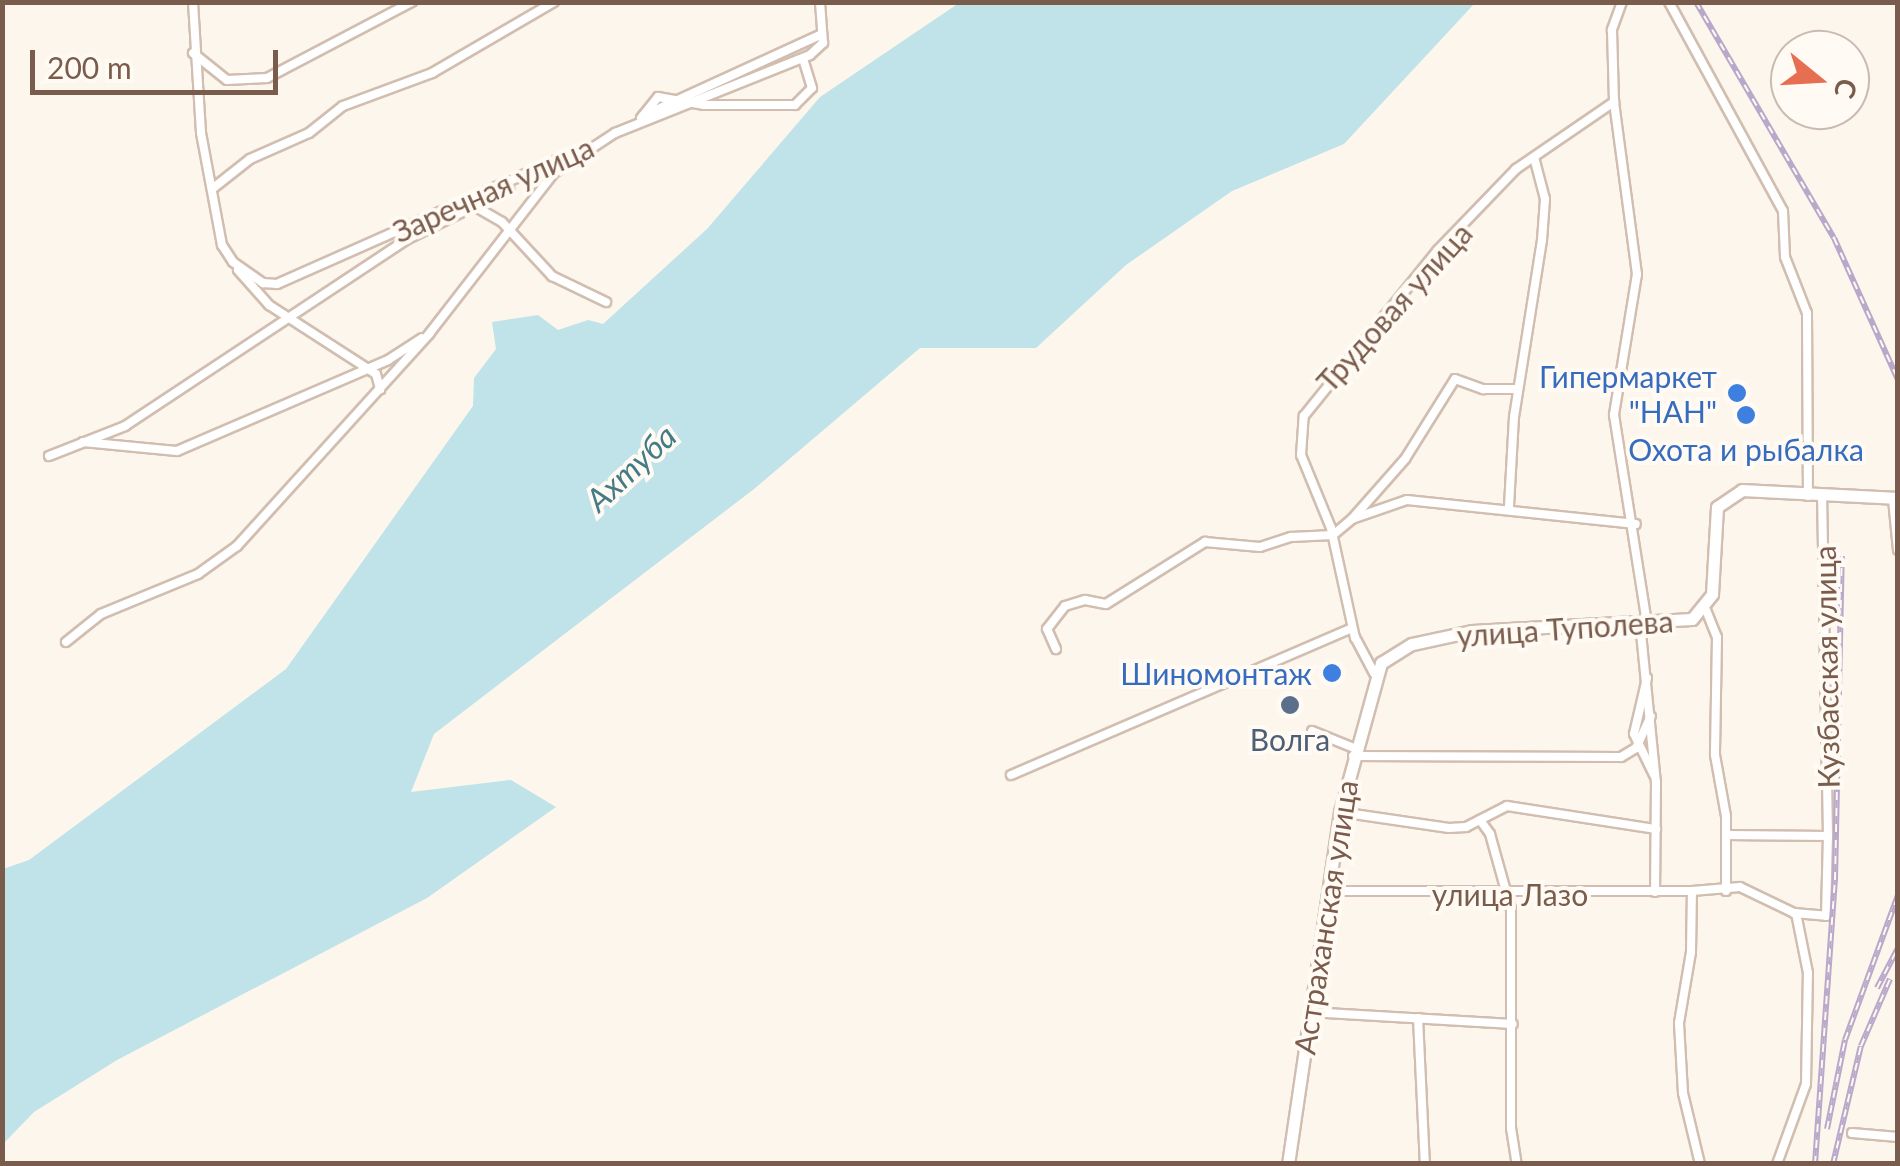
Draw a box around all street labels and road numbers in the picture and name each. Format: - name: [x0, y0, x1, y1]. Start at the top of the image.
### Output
- street label: Заречная улица: [387, 129, 599, 249]
- street label: Трудовая улица: [1309, 215, 1479, 399]
- street label: Кузбасская улица: [1806, 545, 1846, 789]
- street label: улица Туполева: [1456, 602, 1674, 654]
- street label: Астраханская улица: [1286, 777, 1364, 1057]
- street label: улица Лазо: [1432, 876, 1588, 912]

